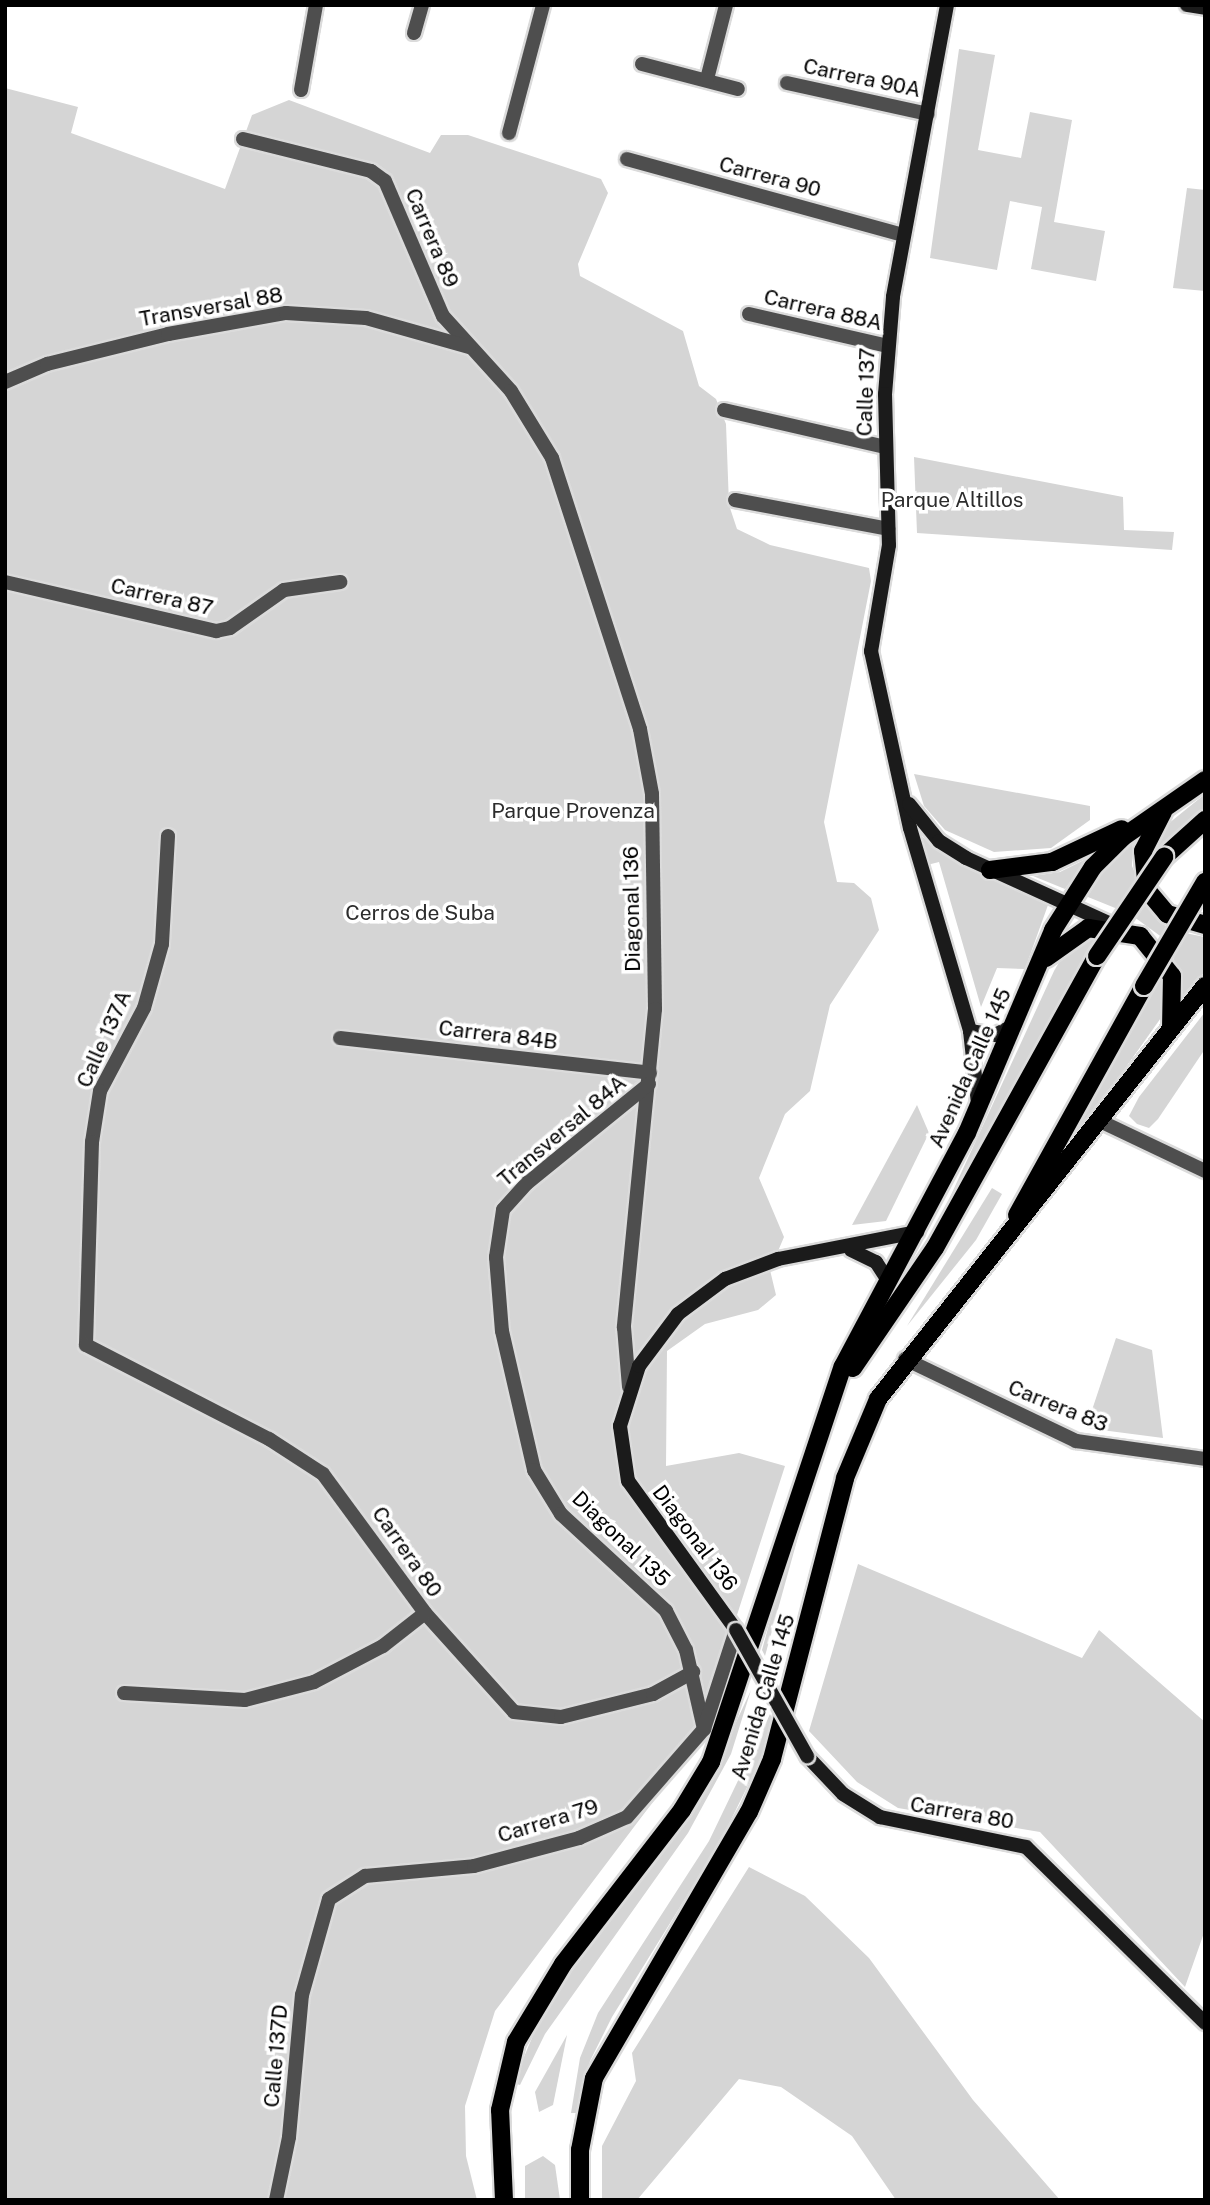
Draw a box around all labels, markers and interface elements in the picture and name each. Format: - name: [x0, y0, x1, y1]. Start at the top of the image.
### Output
- street label: Carrera 90A: [801, 53, 923, 103]
- street label: Carrera 90: [716, 151, 824, 203]
- street label: Carrera 89: [400, 185, 464, 291]
- street label: Transversal 88: [137, 282, 285, 332]
- street label: Carrera 88A: [761, 284, 885, 336]
- street label: Calle 137: [852, 347, 880, 437]
- park label: Parque Altillos: [881, 487, 1023, 513]
- street label: Carrera 87: [108, 573, 216, 621]
- park label: Parque Provenza: [491, 798, 655, 824]
- street label: Diagonal 136: [618, 846, 646, 972]
- park label: Cerros de Suba: [345, 900, 495, 926]
- street label: Avenida Calle 145: [923, 984, 1017, 1152]
- street label: Calle 137A: [71, 986, 137, 1092]
- street label: Carrera 84B: [437, 1015, 559, 1055]
- street label: Transversal 84A: [493, 1070, 631, 1192]
- street label: Carrera 83: [1004, 1375, 1112, 1437]
- street label: Diagonal 136: [647, 1480, 743, 1596]
- street label: Diagonal 135: [567, 1486, 675, 1592]
- street label: Carrera 80: [367, 1502, 447, 1602]
- street label: Avenida Calle 145: [726, 1611, 800, 1783]
- street label: Carrera 80: [908, 1791, 1016, 1835]
- street label: Carrera 79: [495, 1794, 601, 1848]
- street label: Calle 137D: [259, 2003, 293, 2109]

